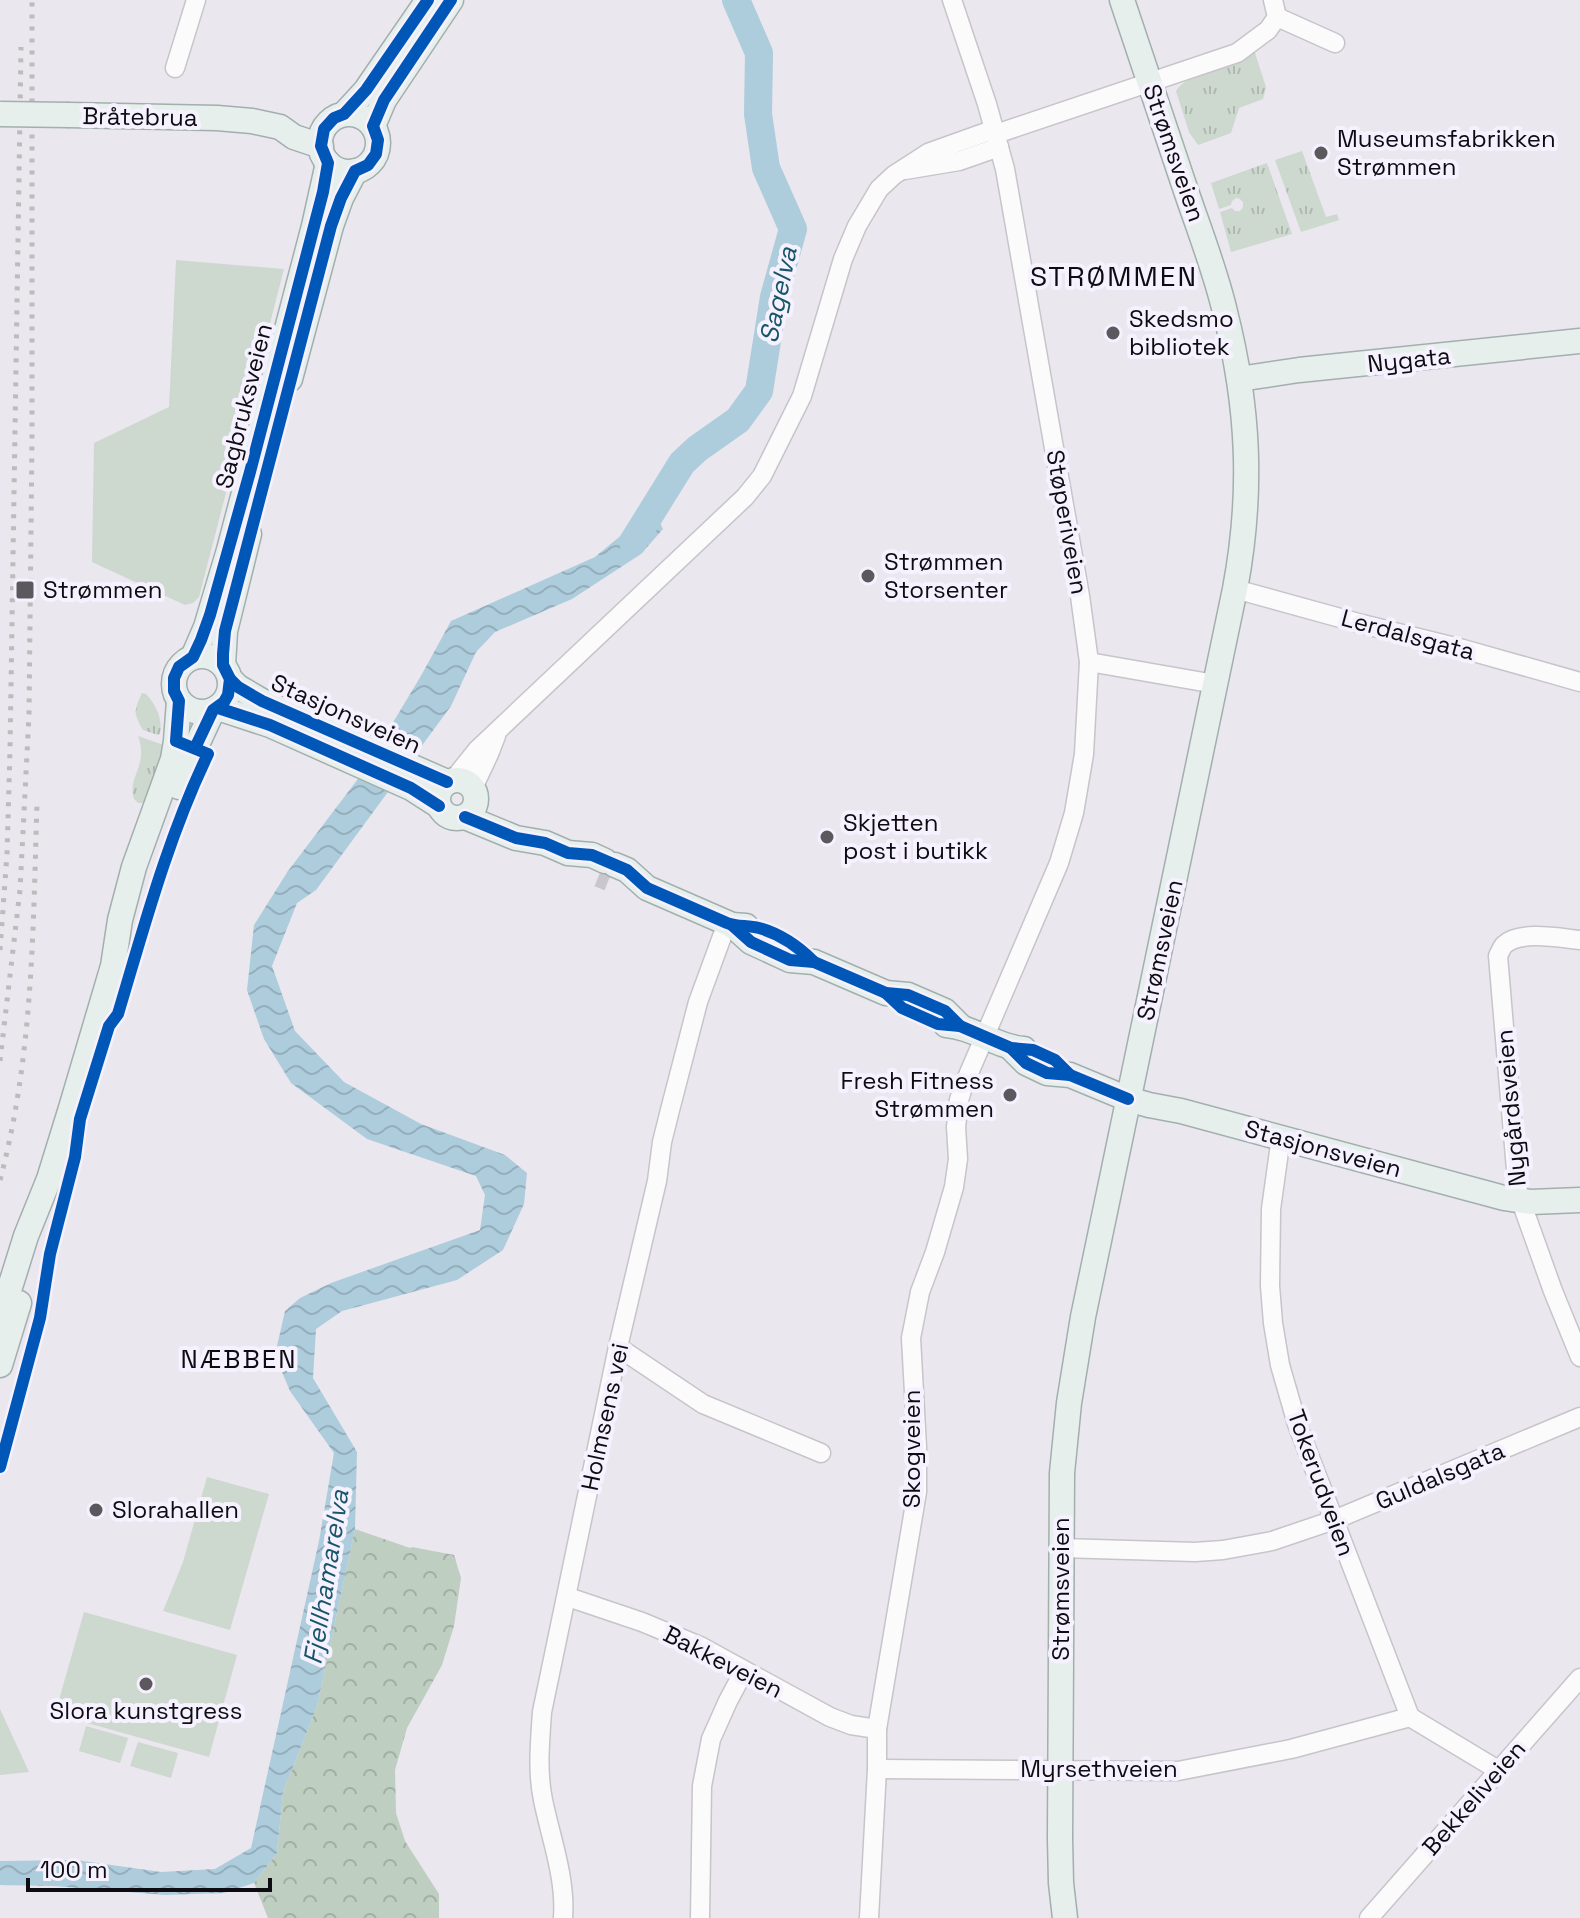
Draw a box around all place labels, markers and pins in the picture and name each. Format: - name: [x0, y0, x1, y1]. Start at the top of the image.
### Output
- place label: Museumsfabrikken Strømmen: [1337, 123, 1556, 182]
- marker: Museumsfabrikken Strømmen: [1312, 144, 1330, 162]
- place label: Skedsmo bibliotek: [1129, 303, 1234, 362]
- marker: Skedsmo bibliotek: [1104, 324, 1122, 342]
- place label: Strømmen Storsenter: [884, 546, 1008, 605]
- marker: Strømmen Storsenter: [859, 567, 877, 585]
- place label: Strømmen: [43, 574, 162, 605]
- marker: Strømmen: [14, 579, 36, 601]
- place label: Skjetten post i butikk: [843, 807, 988, 866]
- marker: Skjetten post i butikk: [818, 828, 836, 846]
- place label: Fresh Fitness Strømmen: [841, 1065, 994, 1124]
- marker: Fresh Fitness Strømmen: [1001, 1086, 1019, 1104]
- place label: Slorahallen: [112, 1494, 239, 1525]
- marker: Slorahallen: [87, 1501, 105, 1519]
- marker: Slora kunstgress: [137, 1675, 155, 1693]
- place label: Slora kunstgress: [50, 1695, 242, 1726]

